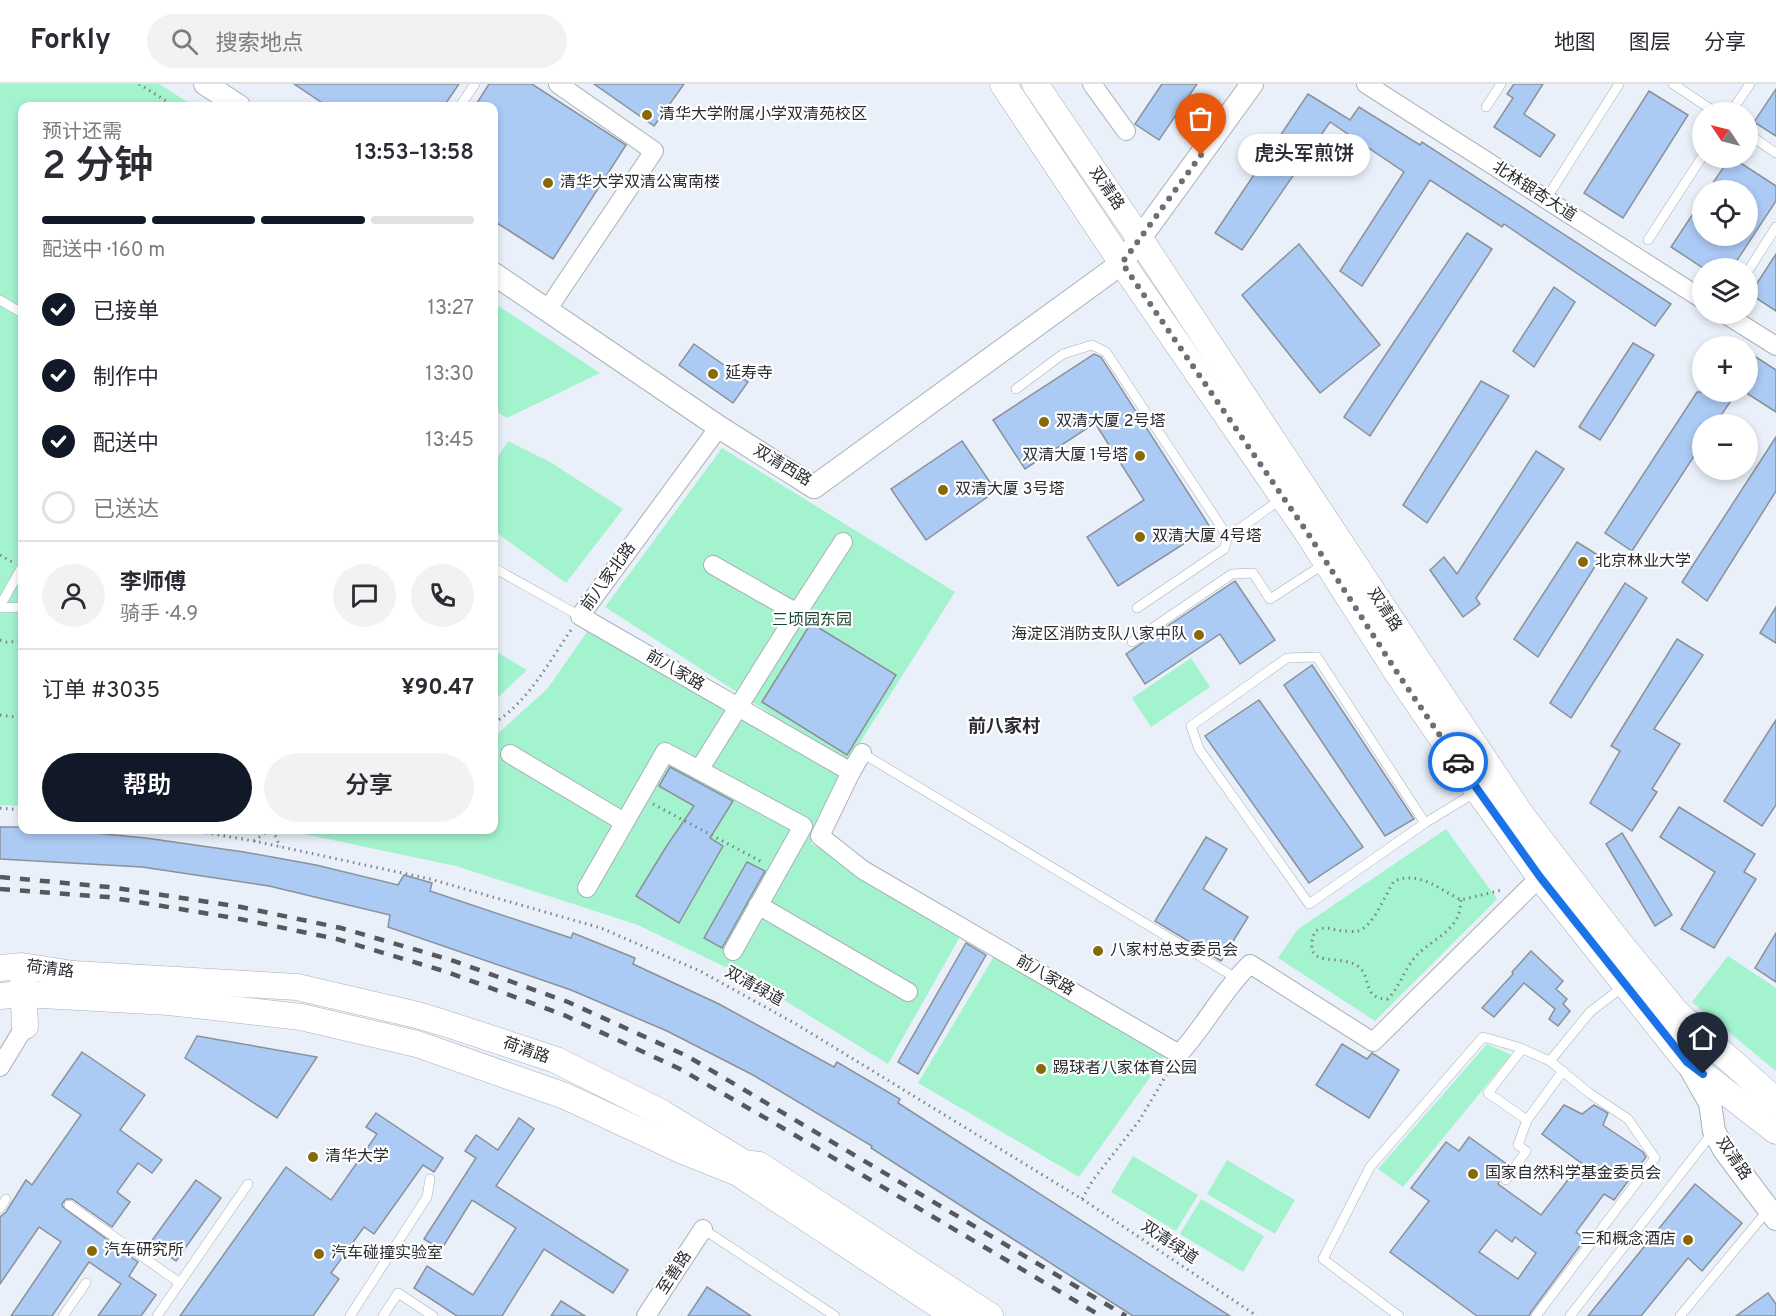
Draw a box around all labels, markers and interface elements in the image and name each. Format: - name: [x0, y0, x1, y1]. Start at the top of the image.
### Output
- search box: [147, 14, 567, 68]
- text: Forkly: [30, 23, 111, 59]
- icon: search: [168, 25, 201, 58]
- text: 地图: [1554, 30, 1596, 57]
- text: 图层: [1629, 30, 1671, 57]
- text: 分享: [1704, 30, 1746, 57]
- text: 搜索地点: [216, 31, 304, 58]
- pin: [1175, 93, 1226, 155]
- icon: bag: [1184, 102, 1217, 135]
- north arrow: [1692, 102, 1758, 168]
- map controls: [1692, 102, 1758, 480]
- place label: 清华大学附属小学双清苑校区: [659, 105, 867, 125]
- marker: 清华大学附属小学双清苑校区: [640, 108, 654, 122]
- text: 预计还需: [42, 120, 122, 146]
- callout: 虎头军煎饼: [1237, 134, 1369, 176]
- text: 13:53–13:58: [355, 140, 474, 167]
- text: 虎头军煎饼: [1254, 142, 1354, 168]
- text: 2 分钟: [42, 144, 153, 193]
- street label: 北林银杏大道: [1488, 157, 1580, 227]
- street label: 双清路: [1084, 164, 1128, 214]
- place label: 清华大学双清公寓南楼: [560, 173, 720, 193]
- marker: 清华大学双清公寓南楼: [541, 176, 555, 190]
- button: locate: [1692, 180, 1758, 246]
- text: 配送中 · 160 m: [42, 238, 165, 264]
- button: layers: [1692, 258, 1758, 324]
- icon: check: [42, 293, 75, 326]
- text: 13:27: [428, 296, 474, 322]
- text: 已接单: [93, 299, 159, 326]
- button: +: [1692, 336, 1758, 402]
- icon: check: [42, 359, 75, 392]
- text: 13:30: [425, 362, 474, 388]
- place label: 延寿寺: [725, 364, 773, 384]
- text: 制作中: [93, 365, 159, 392]
- marker: 延寿寺: [706, 367, 720, 381]
- place label: 双清大厦 2号塔: [1056, 412, 1166, 432]
- button: −: [1692, 414, 1758, 480]
- marker: 双清大厦 2号塔: [1037, 415, 1051, 429]
- icon: check: [42, 425, 75, 458]
- text: 13:45: [425, 428, 474, 454]
- text: 配送中: [93, 431, 159, 458]
- street label: 双清西路: [749, 441, 815, 491]
- place label: 双清大厦 1号塔: [1022, 446, 1128, 466]
- marker: 双清大厦 1号塔: [1133, 449, 1147, 463]
- place label: 双清大厦 3号塔: [955, 480, 1064, 500]
- marker: 双清大厦 3号塔: [936, 483, 950, 497]
- text: 已送达: [93, 497, 159, 524]
- place label: 双清大厦 4号塔: [1152, 527, 1262, 547]
- marker: 双清大厦 4号塔: [1133, 530, 1147, 544]
- street label: 前八家北路: [577, 539, 641, 615]
- place label: 北京林业大学: [1595, 552, 1691, 572]
- marker: 北京林业大学: [1576, 555, 1590, 569]
- button: person: [42, 564, 105, 627]
- button: chat: [333, 564, 396, 627]
- button: phone: [411, 564, 474, 627]
- text: 李师傅: [120, 570, 186, 597]
- street label: 双清路: [1363, 584, 1405, 636]
- text: 骑手 · 4.9: [120, 602, 198, 628]
- park label: 三顷园东园: [772, 611, 852, 631]
- place label: 海淀区消防支队八家中队: [1011, 625, 1187, 645]
- marker: 海淀区消防支队八家中队: [1192, 628, 1206, 642]
- street label: 前八家路: [642, 646, 708, 696]
- text: ¥90.47: [401, 675, 474, 702]
- text: 订单 #3035: [42, 678, 160, 705]
- district label: 前八家村: [968, 716, 1040, 739]
- courier: [1428, 732, 1488, 792]
- icon: car: [1442, 746, 1475, 779]
- button: 帮助: [42, 753, 252, 822]
- button: 分享: [264, 753, 474, 822]
- place label: 八家村总支委员会: [1110, 941, 1238, 961]
- marker: 八家村总支委员会: [1091, 944, 1105, 958]
- street label: 前八家路: [1012, 951, 1078, 1001]
- street label: 荷清路: [25, 957, 75, 983]
- street label: 双清绿道: [721, 963, 787, 1011]
- pin: [1677, 1012, 1728, 1074]
- icon: home: [1686, 1021, 1719, 1054]
- street label: 荷清路: [500, 1034, 552, 1068]
- place label: 踢球者八家体育公园: [1053, 1059, 1197, 1079]
- marker: 踢球者八家体育公园: [1034, 1062, 1048, 1076]
- street label: 双清路: [1711, 1134, 1755, 1184]
- place label: 清华大学: [325, 1147, 389, 1167]
- marker: 清华大学: [306, 1150, 320, 1164]
- place label: 国家自然科学基金委员会: [1485, 1164, 1661, 1184]
- marker: 国家自然科学基金委员会: [1466, 1167, 1480, 1181]
- street label: 双清绿道: [1137, 1217, 1201, 1269]
- place label: 三和概念酒店: [1580, 1230, 1676, 1250]
- marker: 三和概念酒店: [1681, 1233, 1695, 1247]
- place label: 汽车研究所: [104, 1241, 184, 1261]
- marker: 汽车研究所: [85, 1244, 99, 1258]
- place label: 汽车碰撞实验室: [331, 1244, 443, 1264]
- marker: 汽车碰撞实验室: [312, 1247, 326, 1261]
- street label: 至善路: [654, 1247, 696, 1299]

